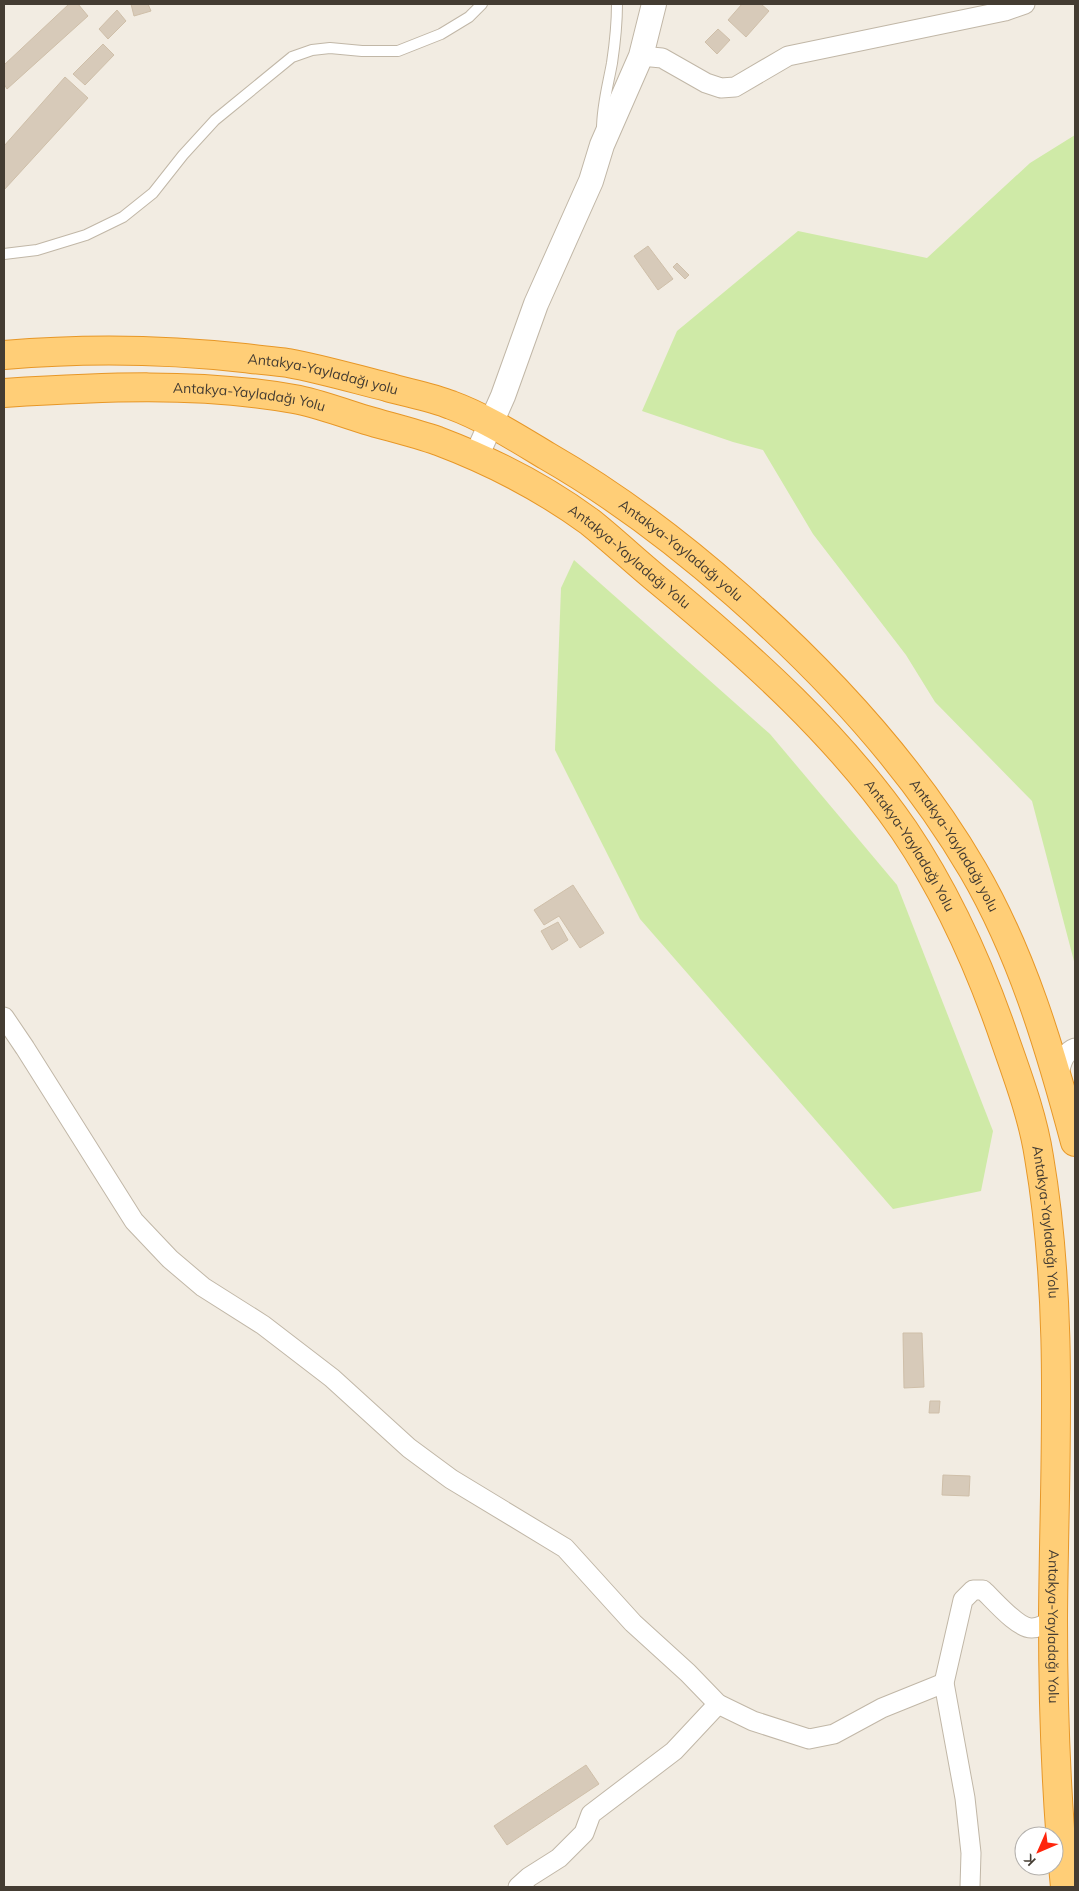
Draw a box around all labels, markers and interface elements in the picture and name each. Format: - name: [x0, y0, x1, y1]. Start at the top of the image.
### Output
- street label: Antakya-Yayladağı yolu: [247, 350, 400, 399]
- street label: Antakya-Yayladağı Yolu: [173, 379, 328, 415]
- street label: Antakya-Yayladağı yolu: [615, 495, 747, 605]
- street label: Antakya-Yayladağı Yolu: [565, 501, 694, 613]
- street label: Antakya-Yayladağı yolu: [906, 775, 1003, 915]
- street label: Antakya-Yayladağı Yolu: [860, 776, 959, 914]
- street label: Antakya-Yayladağı Yolu: [1028, 1144, 1063, 1299]
- street label: Antakya-Yayladağı Yolu: [1044, 1550, 1063, 1704]
- north arrow: [1014, 1826, 1064, 1876]
- text: K: [1020, 1850, 1039, 1870]

